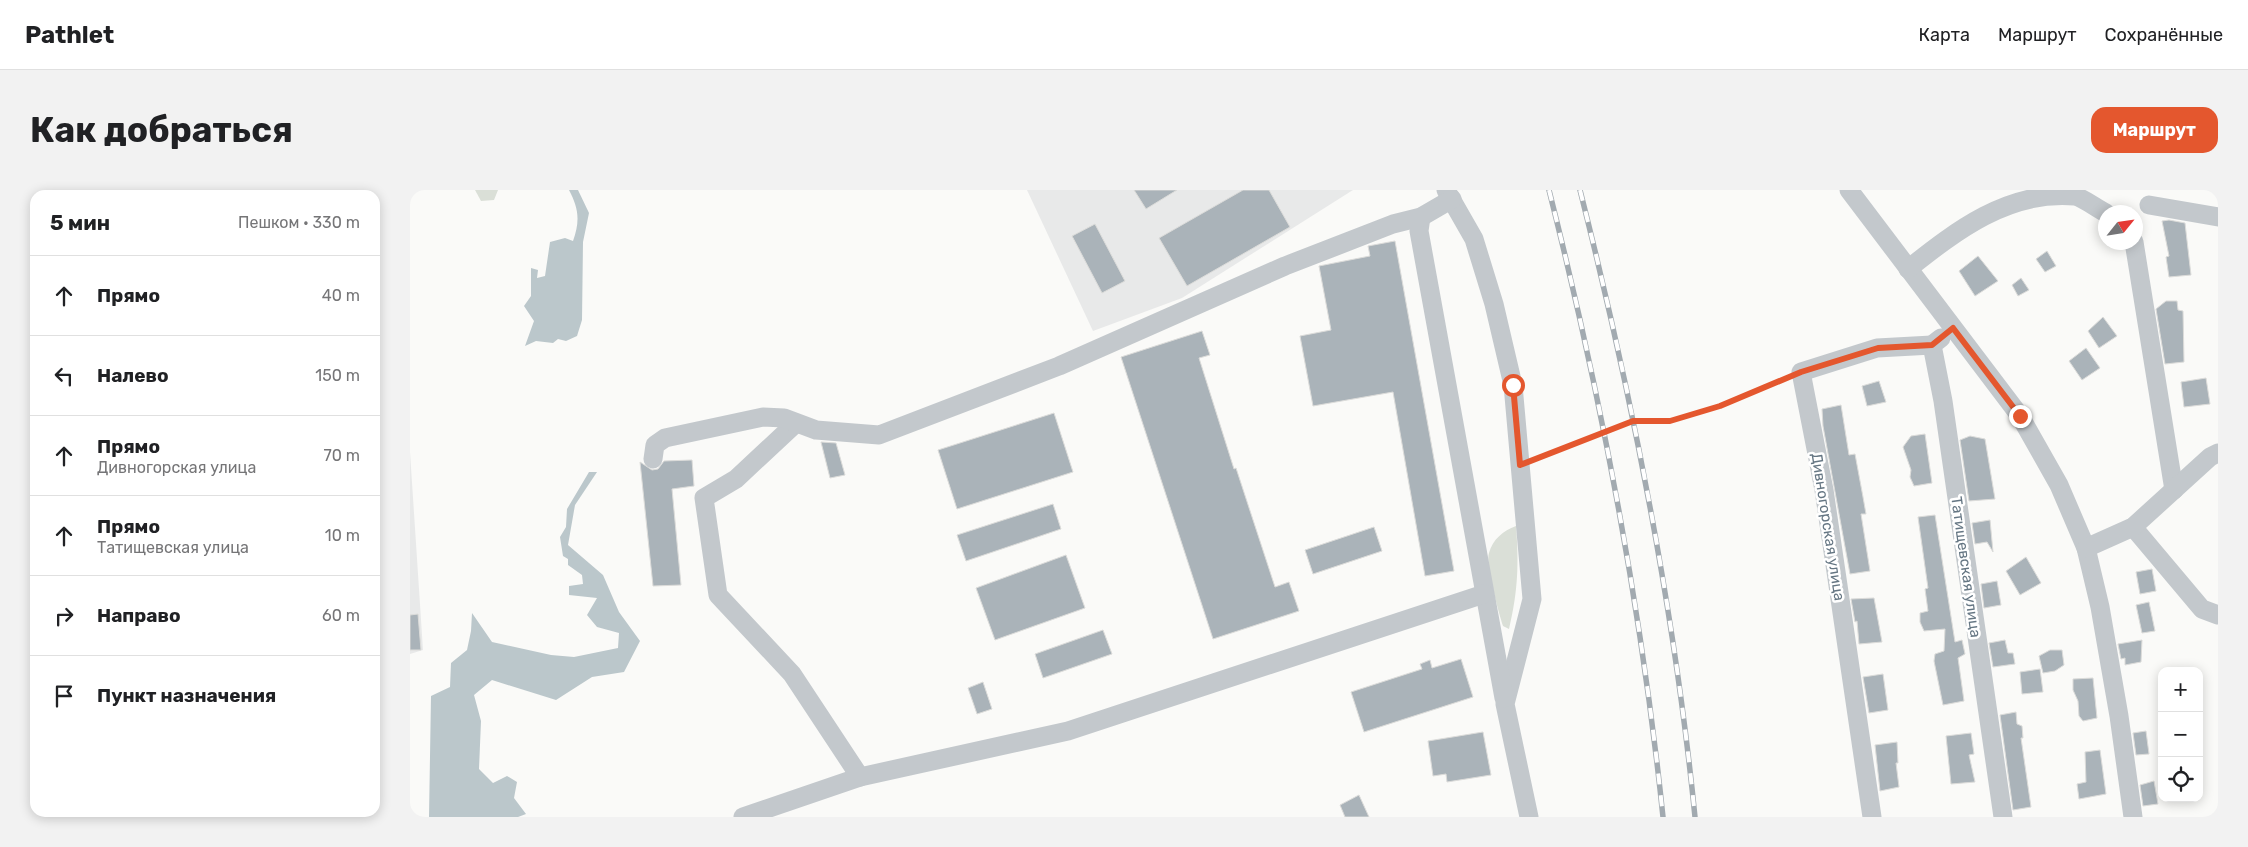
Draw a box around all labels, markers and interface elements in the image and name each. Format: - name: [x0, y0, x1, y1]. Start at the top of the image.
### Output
- text: Pathlet: [25, 21, 114, 49]
- text: Карта: [1919, 24, 1970, 46]
- text: Маршрут: [1998, 24, 2077, 46]
- text: Сохранённые: [2105, 24, 2223, 46]
- button: Маршрут: [2091, 107, 2218, 153]
- text: Как добраться: [30, 109, 293, 151]
- north arrow: [2098, 205, 2143, 250]
- text: 5 мин: [50, 210, 110, 235]
- text: Пешком · 330 m: [238, 213, 360, 232]
- icon: ahead: [50, 282, 78, 310]
- text: Прямо: [97, 284, 160, 307]
- text: 40 m: [322, 286, 360, 305]
- icon: left: [50, 362, 78, 390]
- text: Налево: [97, 364, 169, 387]
- text: 150 m: [315, 366, 360, 385]
- route start: [1502, 374, 1525, 397]
- route end: [2009, 405, 2032, 428]
- text: Прямо: [97, 435, 160, 458]
- icon: ahead: [50, 442, 78, 470]
- text: 70 m: [323, 446, 360, 465]
- street label: Дивногорская улица: [1807, 452, 1849, 602]
- text: Дивногорская улица: [97, 458, 256, 477]
- street label: Татищевская улица: [1947, 495, 1985, 639]
- text: Прямо: [97, 515, 160, 538]
- icon: ahead: [50, 522, 78, 550]
- text: 10 m: [325, 526, 360, 545]
- text: Татищевская улица: [97, 538, 249, 557]
- icon: right: [50, 602, 78, 630]
- text: Направо: [97, 604, 181, 627]
- text: 60 m: [322, 606, 360, 625]
- map controls: [2158, 667, 2203, 802]
- button: +: [2158, 667, 2203, 712]
- icon: arrive: [50, 682, 78, 710]
- text: Пункт назначения: [97, 684, 276, 707]
- button: −: [2158, 712, 2203, 757]
- button: locate: [2158, 757, 2203, 802]

